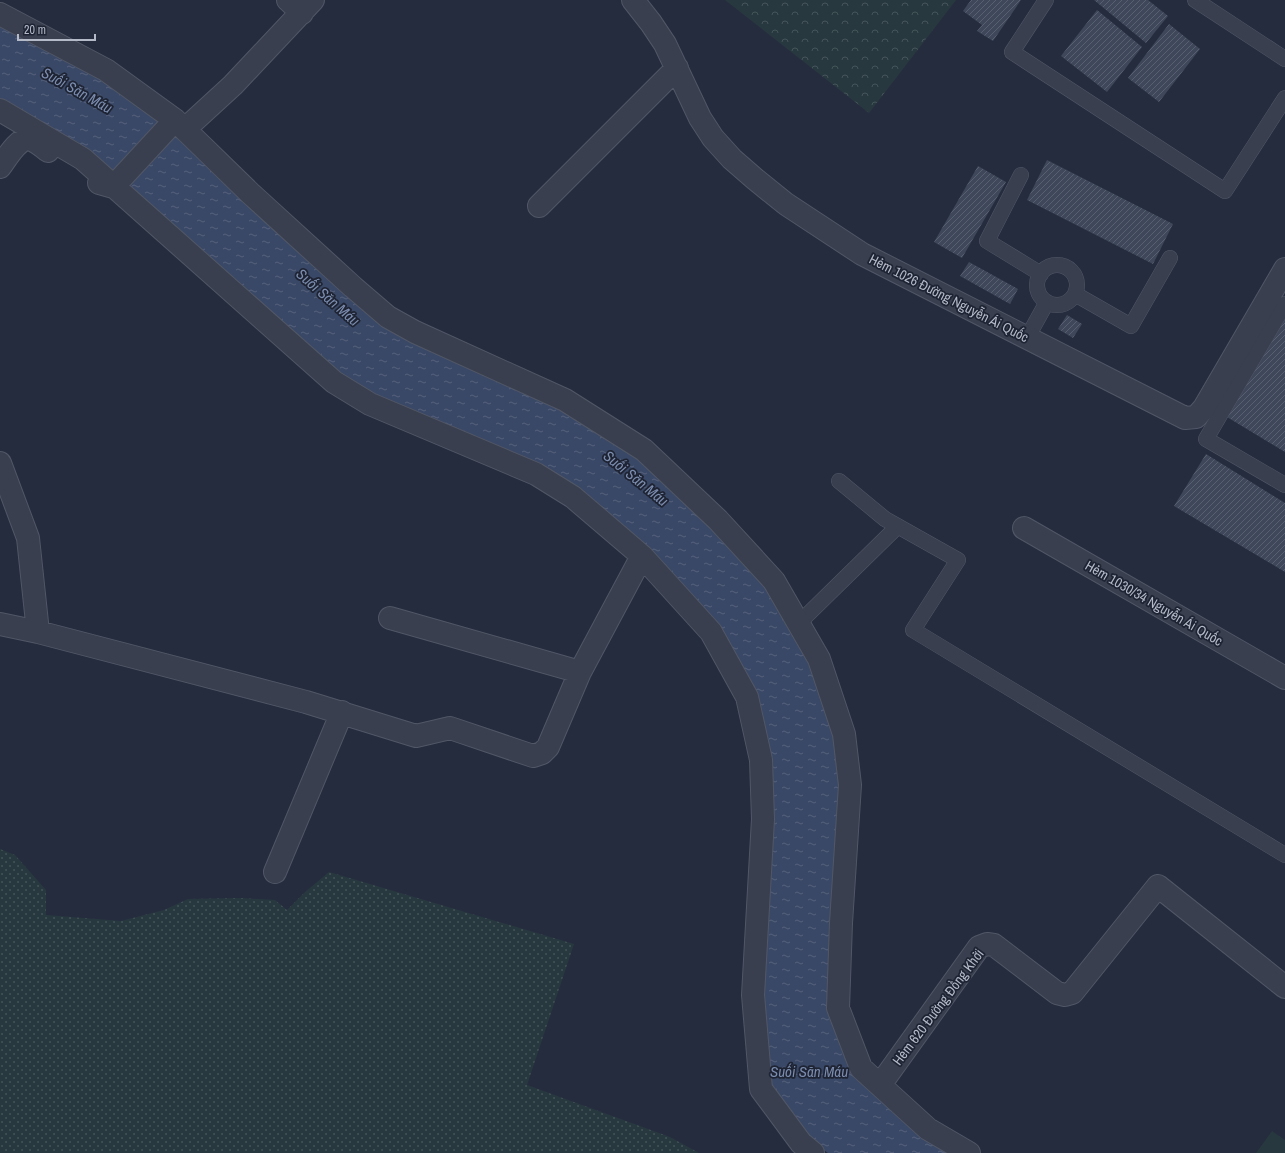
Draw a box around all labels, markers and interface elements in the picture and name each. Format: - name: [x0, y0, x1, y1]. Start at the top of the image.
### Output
- scale bar: [18, 16, 95, 42]
- text: 20 m: [24, 22, 46, 38]
- water label: Suối Săn Máu: [38, 62, 116, 118]
- street label: Hẻm 1026 Đường Nguyễn Ái Quốc: [866, 250, 1032, 346]
- water label: Suối Săn Máu: [292, 263, 364, 331]
- water label: Suối Săn Máu: [599, 445, 673, 511]
- street label: Hẻm 1030/34 Nguyễn Ái Quốc: [1082, 556, 1226, 650]
- street label: Hẻm 620 Đường Đồng Khởi: [888, 945, 988, 1069]
- water label: Suối Săn Máu: [770, 1061, 848, 1082]

